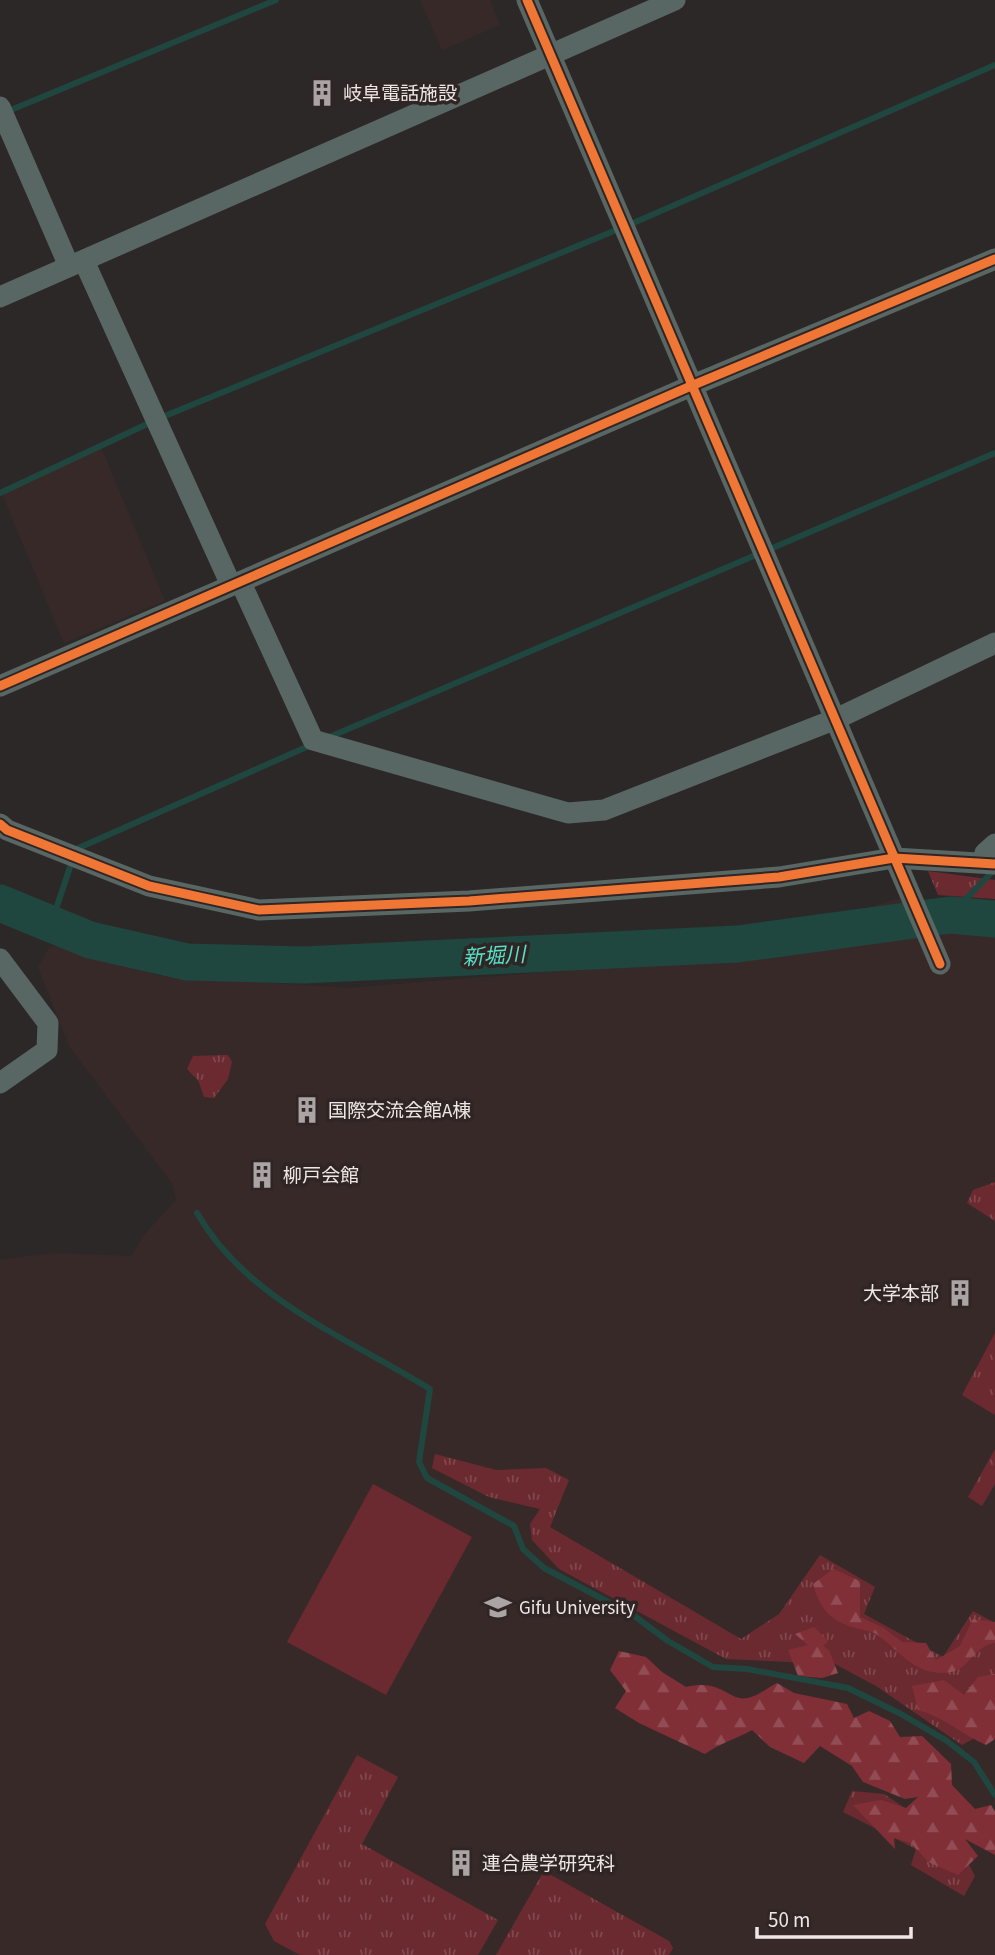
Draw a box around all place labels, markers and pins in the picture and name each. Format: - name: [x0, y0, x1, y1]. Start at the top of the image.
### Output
- building icon: 岐阜電話施設: [307, 78, 337, 108]
- place label: 岐阜電話施設: [343, 81, 457, 108]
- building icon: 国際交流会館A棟: [292, 1095, 322, 1125]
- place label: 国際交流会館A棟: [328, 1098, 471, 1125]
- building icon: 柳戸会館: [247, 1160, 277, 1190]
- place label: 柳戸会館: [283, 1163, 359, 1190]
- building icon: 大学本部: [945, 1278, 975, 1308]
- place label: 大学本部: [863, 1281, 939, 1308]
- school or university icon: Gifu University: [483, 1592, 513, 1622]
- place label: Gifu University: [519, 1595, 635, 1622]
- building icon: 連合農学研究科: [446, 1848, 476, 1878]
- place label: 連合農学研究科: [482, 1851, 615, 1878]

